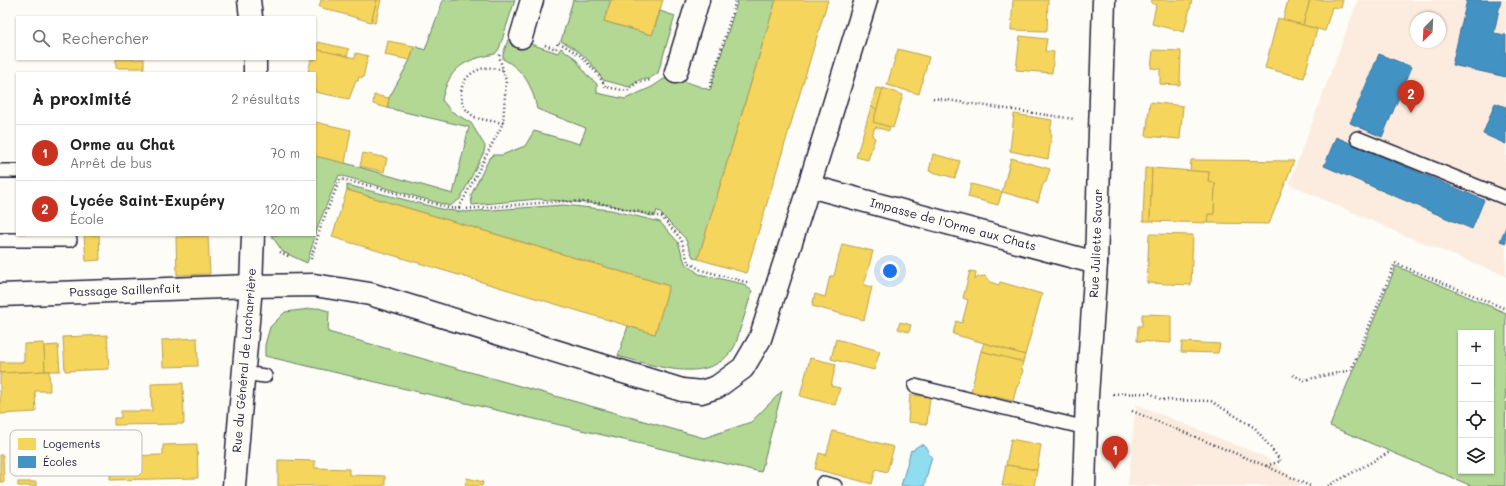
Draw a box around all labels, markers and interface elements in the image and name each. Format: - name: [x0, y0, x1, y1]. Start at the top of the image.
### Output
- north arrow: [1410, 12, 1446, 48]
- search box: [16, 16, 316, 60]
- icon: search: [30, 27, 52, 49]
- text: Rechercher: [62, 28, 149, 48]
- pin: 2: [1398, 80, 1424, 113]
- text: À proximité: [32, 87, 131, 109]
- text: 2 résultats: [231, 90, 300, 107]
- text: Orme au Chat: [70, 134, 175, 154]
- text: 1: [42, 144, 48, 161]
- text: 70 m: [270, 144, 300, 161]
- text: Arrêt de bus: [70, 154, 152, 171]
- street label: Rue Juliette Savar: [1085, 189, 1105, 298]
- text: Lycée Saint-Exupéry: [70, 190, 225, 210]
- street label: Impasse de l'Orme aux Chats: [868, 194, 1038, 254]
- text: 2: [41, 200, 49, 217]
- text: 120 m: [264, 200, 300, 217]
- text: École: [70, 210, 104, 227]
- your location: [880, 261, 900, 281]
- street label: Rue du Général de Lacharrière: [228, 268, 259, 453]
- street label: Passage Saillenfait: [69, 280, 181, 300]
- map controls: [1458, 330, 1494, 474]
- button: +: [1458, 330, 1494, 366]
- button: −: [1458, 366, 1494, 402]
- button: locate: [1458, 402, 1494, 438]
- legend: [10, 430, 142, 476]
- text: Logements: [43, 436, 100, 451]
- pin: 1: [1102, 436, 1128, 469]
- button: layers: [1458, 438, 1494, 474]
- text: Écoles: [43, 454, 77, 469]

